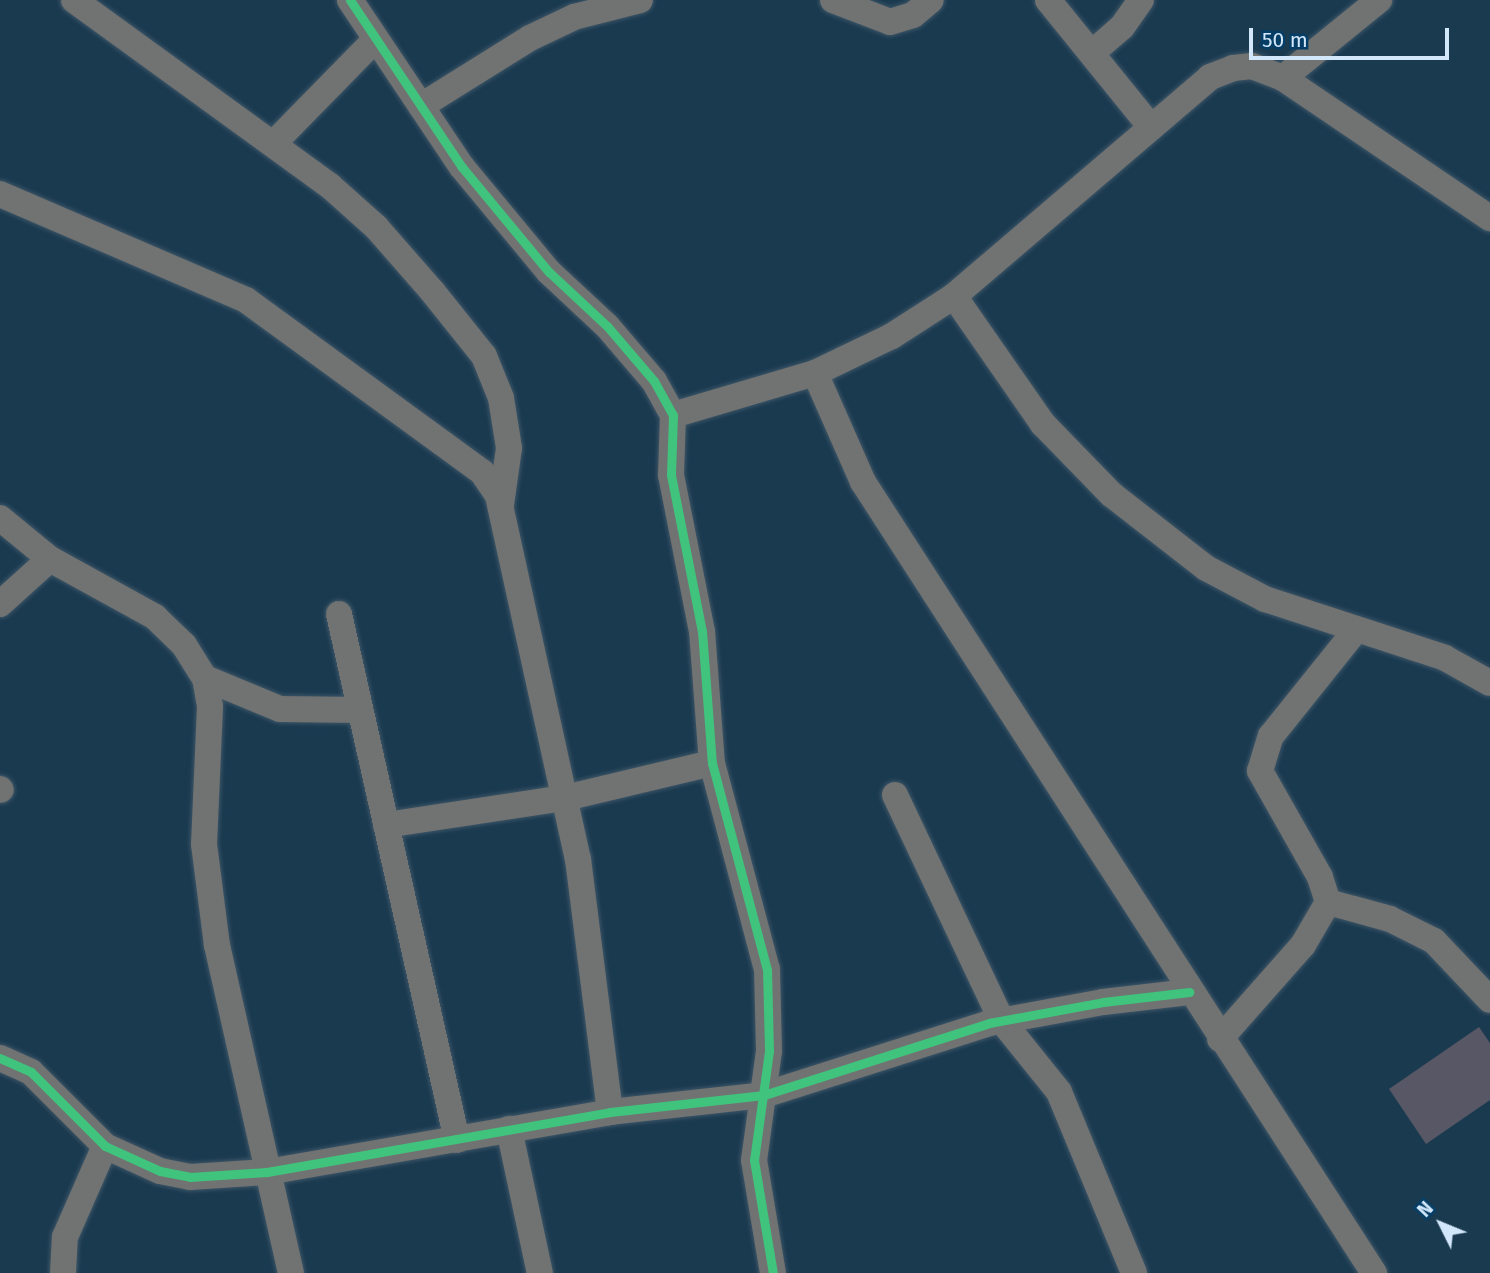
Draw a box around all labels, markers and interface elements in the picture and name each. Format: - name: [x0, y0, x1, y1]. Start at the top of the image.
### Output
- scale bar: [1252, 14, 1452, 58]
- text: 50 m: [1262, 27, 1308, 53]
- north arrow: [1406, 1189, 1476, 1259]
- text: N: [1413, 1197, 1438, 1222]

